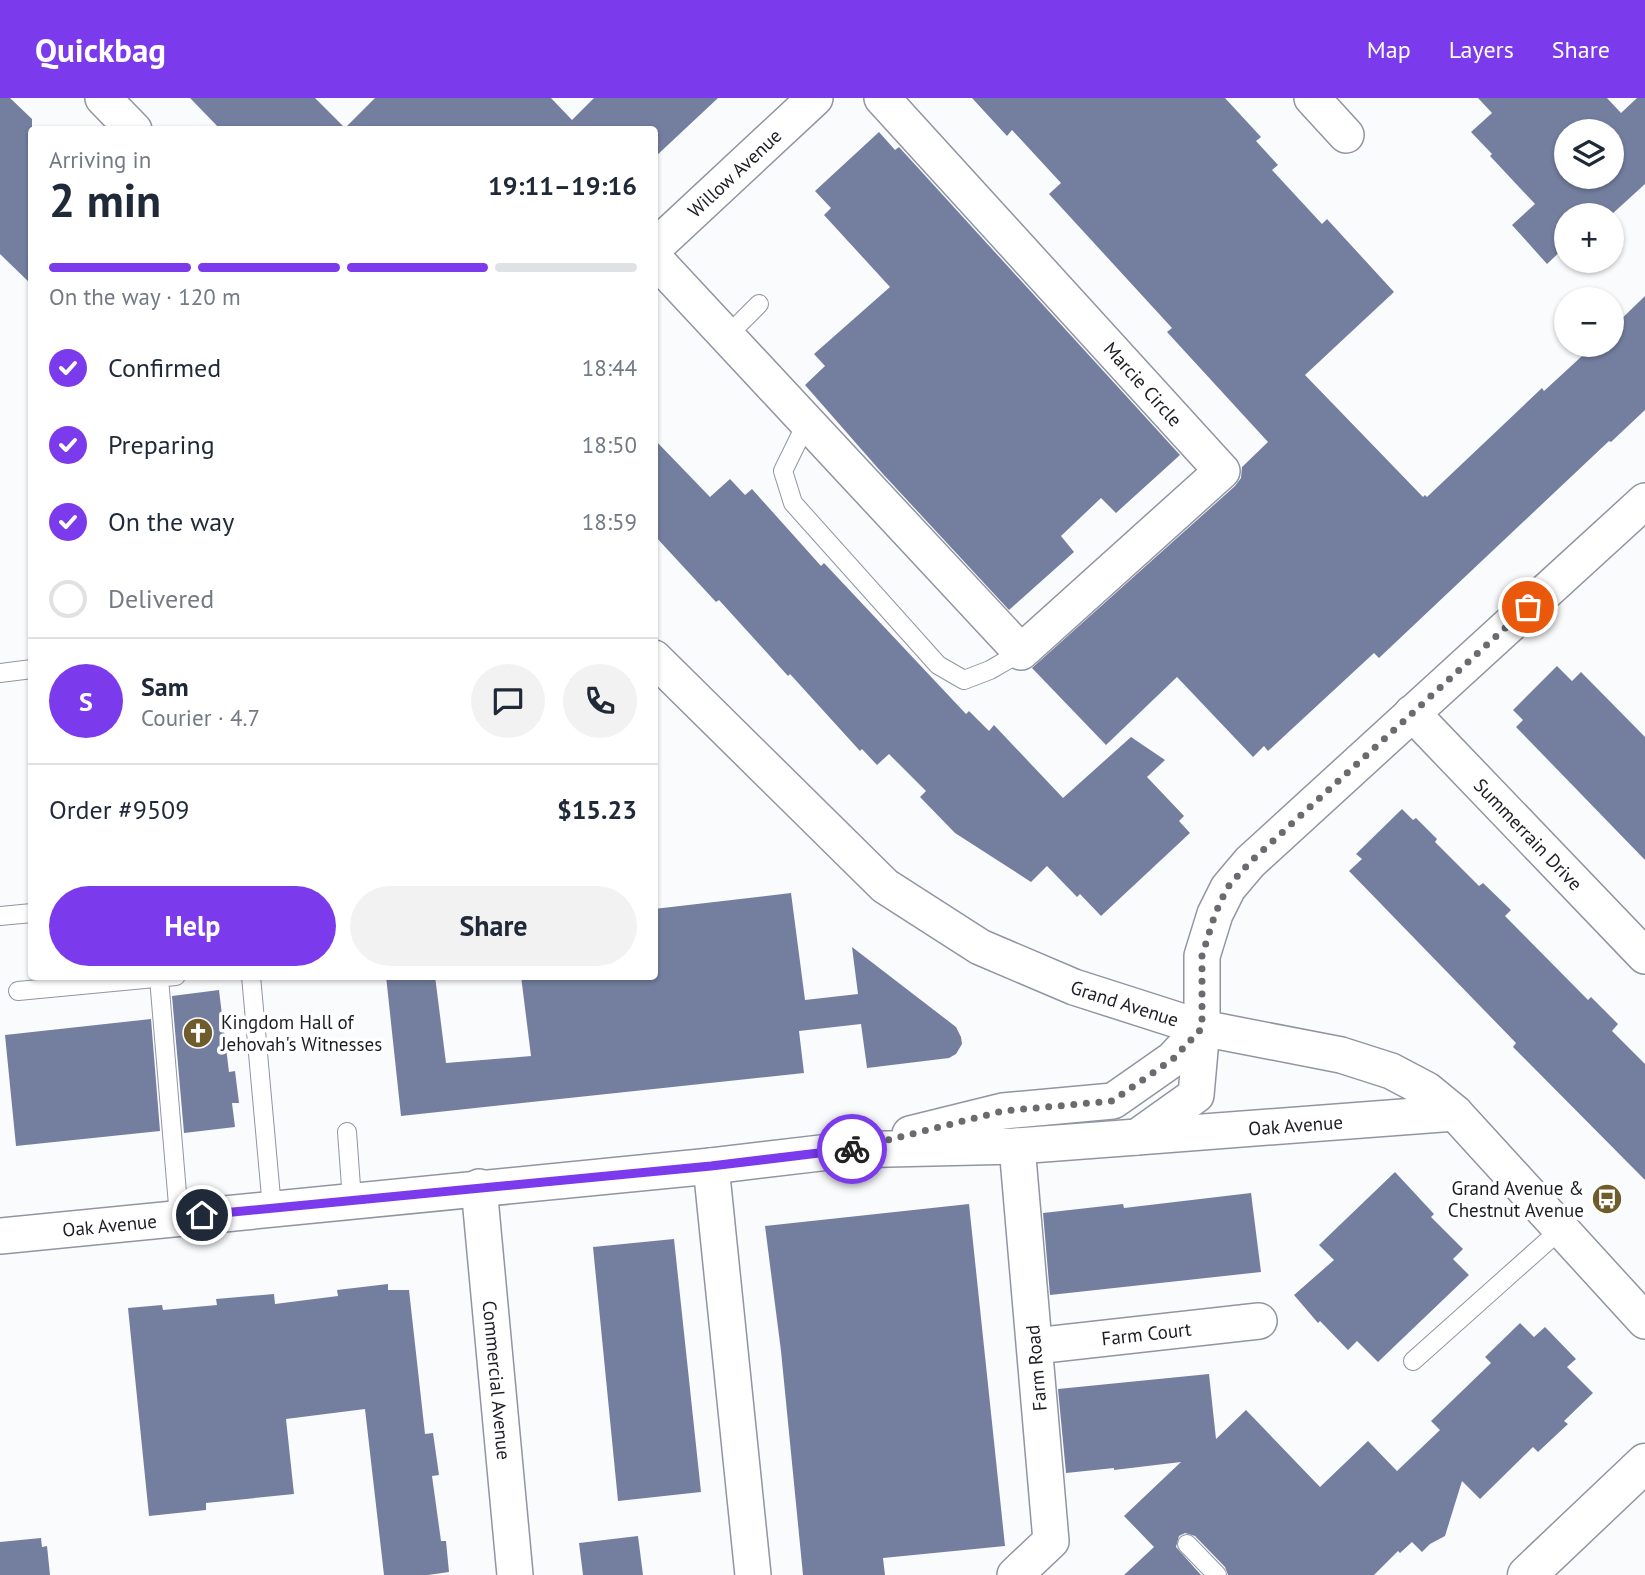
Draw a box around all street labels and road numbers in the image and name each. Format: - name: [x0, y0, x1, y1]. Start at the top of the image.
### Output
- street label: Willow Avenue: [683, 124, 786, 222]
- street label: Marcie Circle: [1099, 337, 1187, 431]
- street label: Summerrain Drive: [1469, 773, 1588, 895]
- street label: Grand Avenue: [1068, 975, 1182, 1032]
- street label: Oak Avenue: [1247, 1110, 1344, 1141]
- street label: Oak Avenue: [61, 1209, 158, 1242]
- street label: Commercial Avenue: [478, 1299, 516, 1461]
- street label: Farm Court: [1100, 1317, 1193, 1351]
- street label: Farm Road: [1020, 1324, 1052, 1412]

